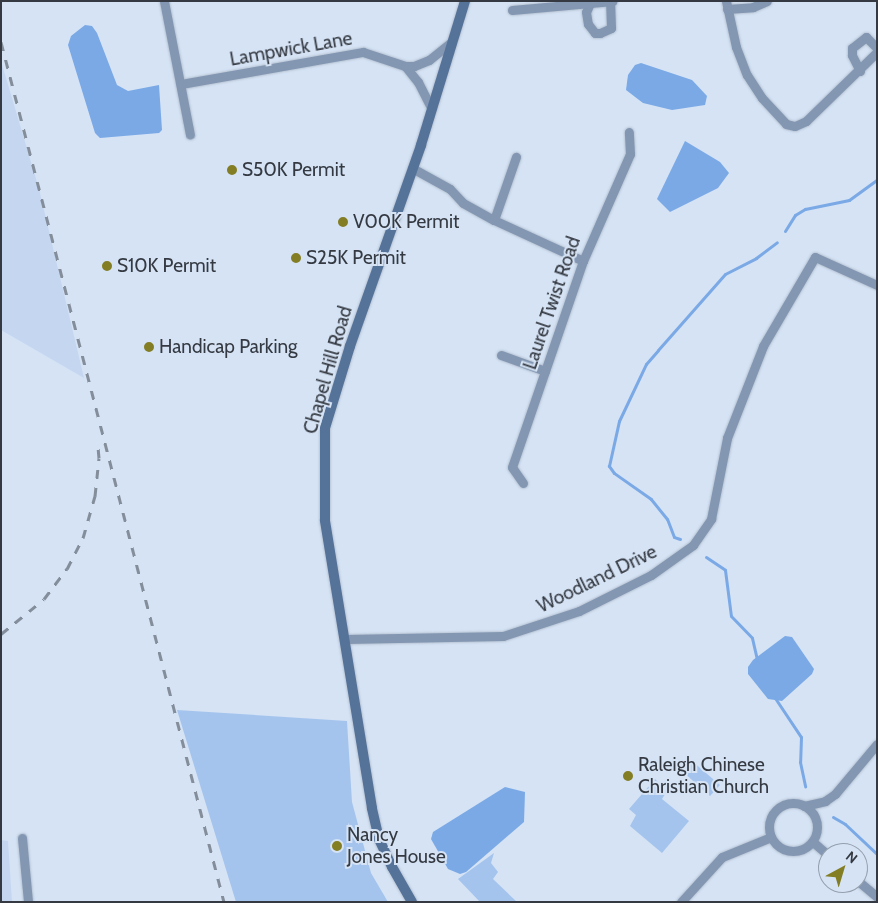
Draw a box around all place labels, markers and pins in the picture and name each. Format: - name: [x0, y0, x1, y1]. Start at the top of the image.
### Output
- place label: S50K Permit: [242, 159, 345, 181]
- marker: S50K Permit: [226, 164, 238, 176]
- place label: V00K Permit: [353, 211, 459, 233]
- marker: V00K Permit: [337, 216, 349, 228]
- place label: S25K Permit: [306, 247, 406, 269]
- marker: S25K Permit: [290, 252, 302, 264]
- place label: S10K Permit: [117, 255, 216, 277]
- marker: S10K Permit: [101, 260, 113, 272]
- place label: Handicap Parking: [159, 336, 297, 358]
- marker: Handicap Parking: [143, 341, 155, 353]
- place label: Raleigh Chinese Christian Church: [638, 754, 769, 798]
- marker: Raleigh Chinese Christian Church: [622, 770, 634, 782]
- place label: Nancy Jones House: [347, 824, 446, 868]
- marker: Nancy Jones House: [331, 840, 343, 852]

